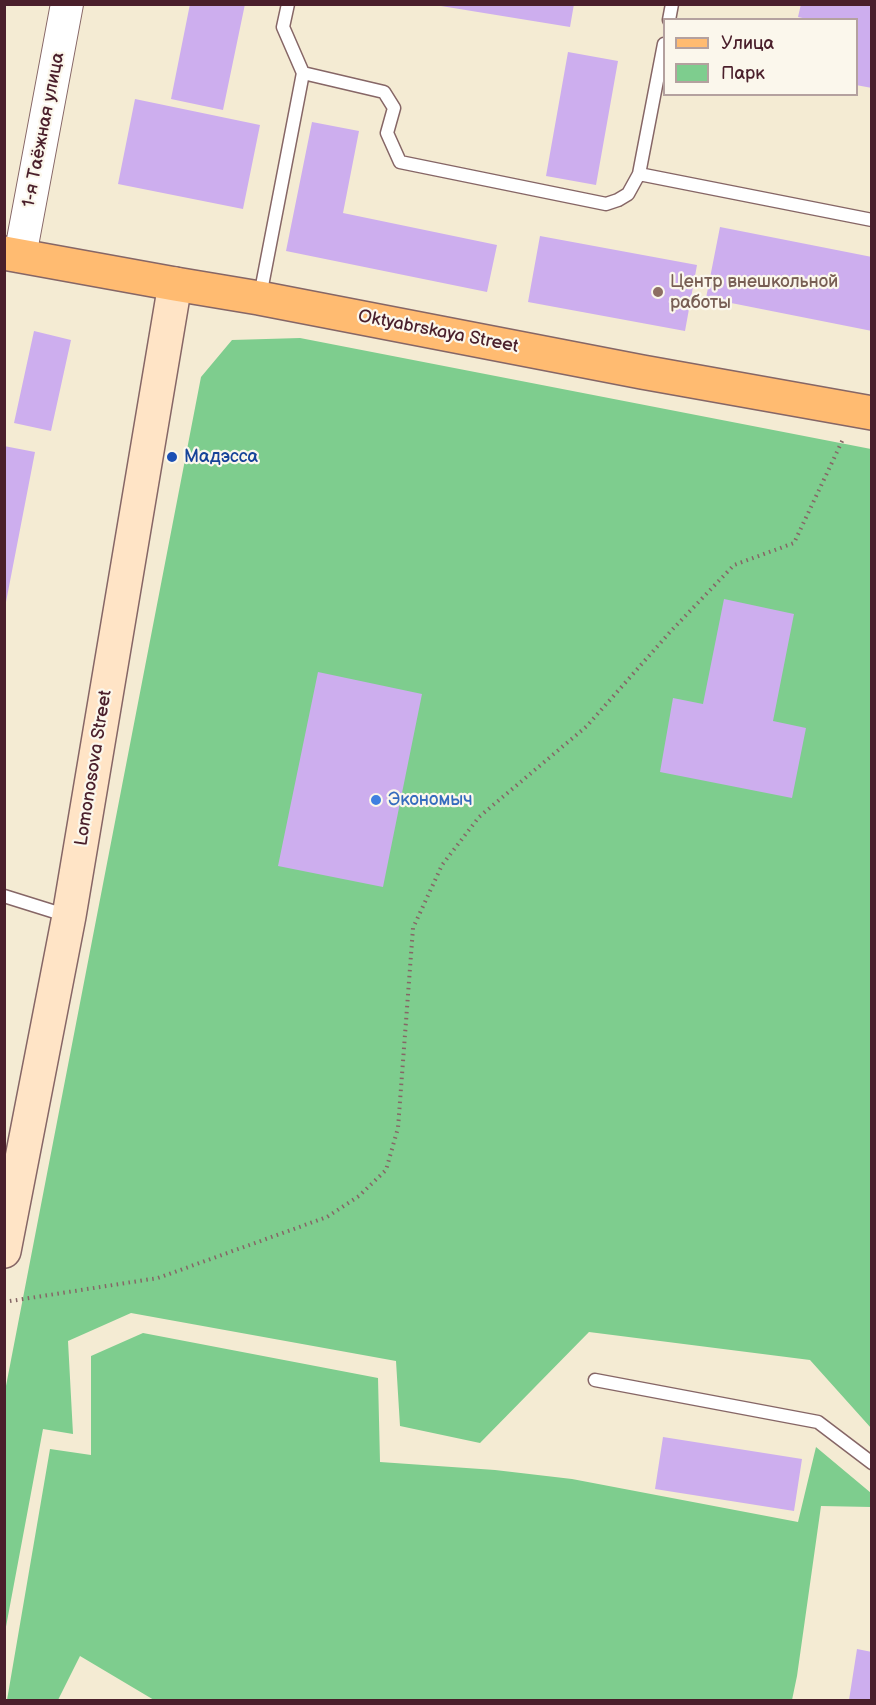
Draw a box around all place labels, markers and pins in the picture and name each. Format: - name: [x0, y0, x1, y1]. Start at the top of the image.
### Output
- place label: Центр внешкольной работы: [670, 271, 838, 314]
- marker: Центр внешкольной работы: [651, 285, 665, 299]
- place label: Мадэсса: [184, 446, 258, 468]
- marker: Мадэсса: [165, 450, 179, 464]
- place label: Экономыч: [388, 789, 473, 811]
- marker: Экономыч: [369, 793, 383, 807]

